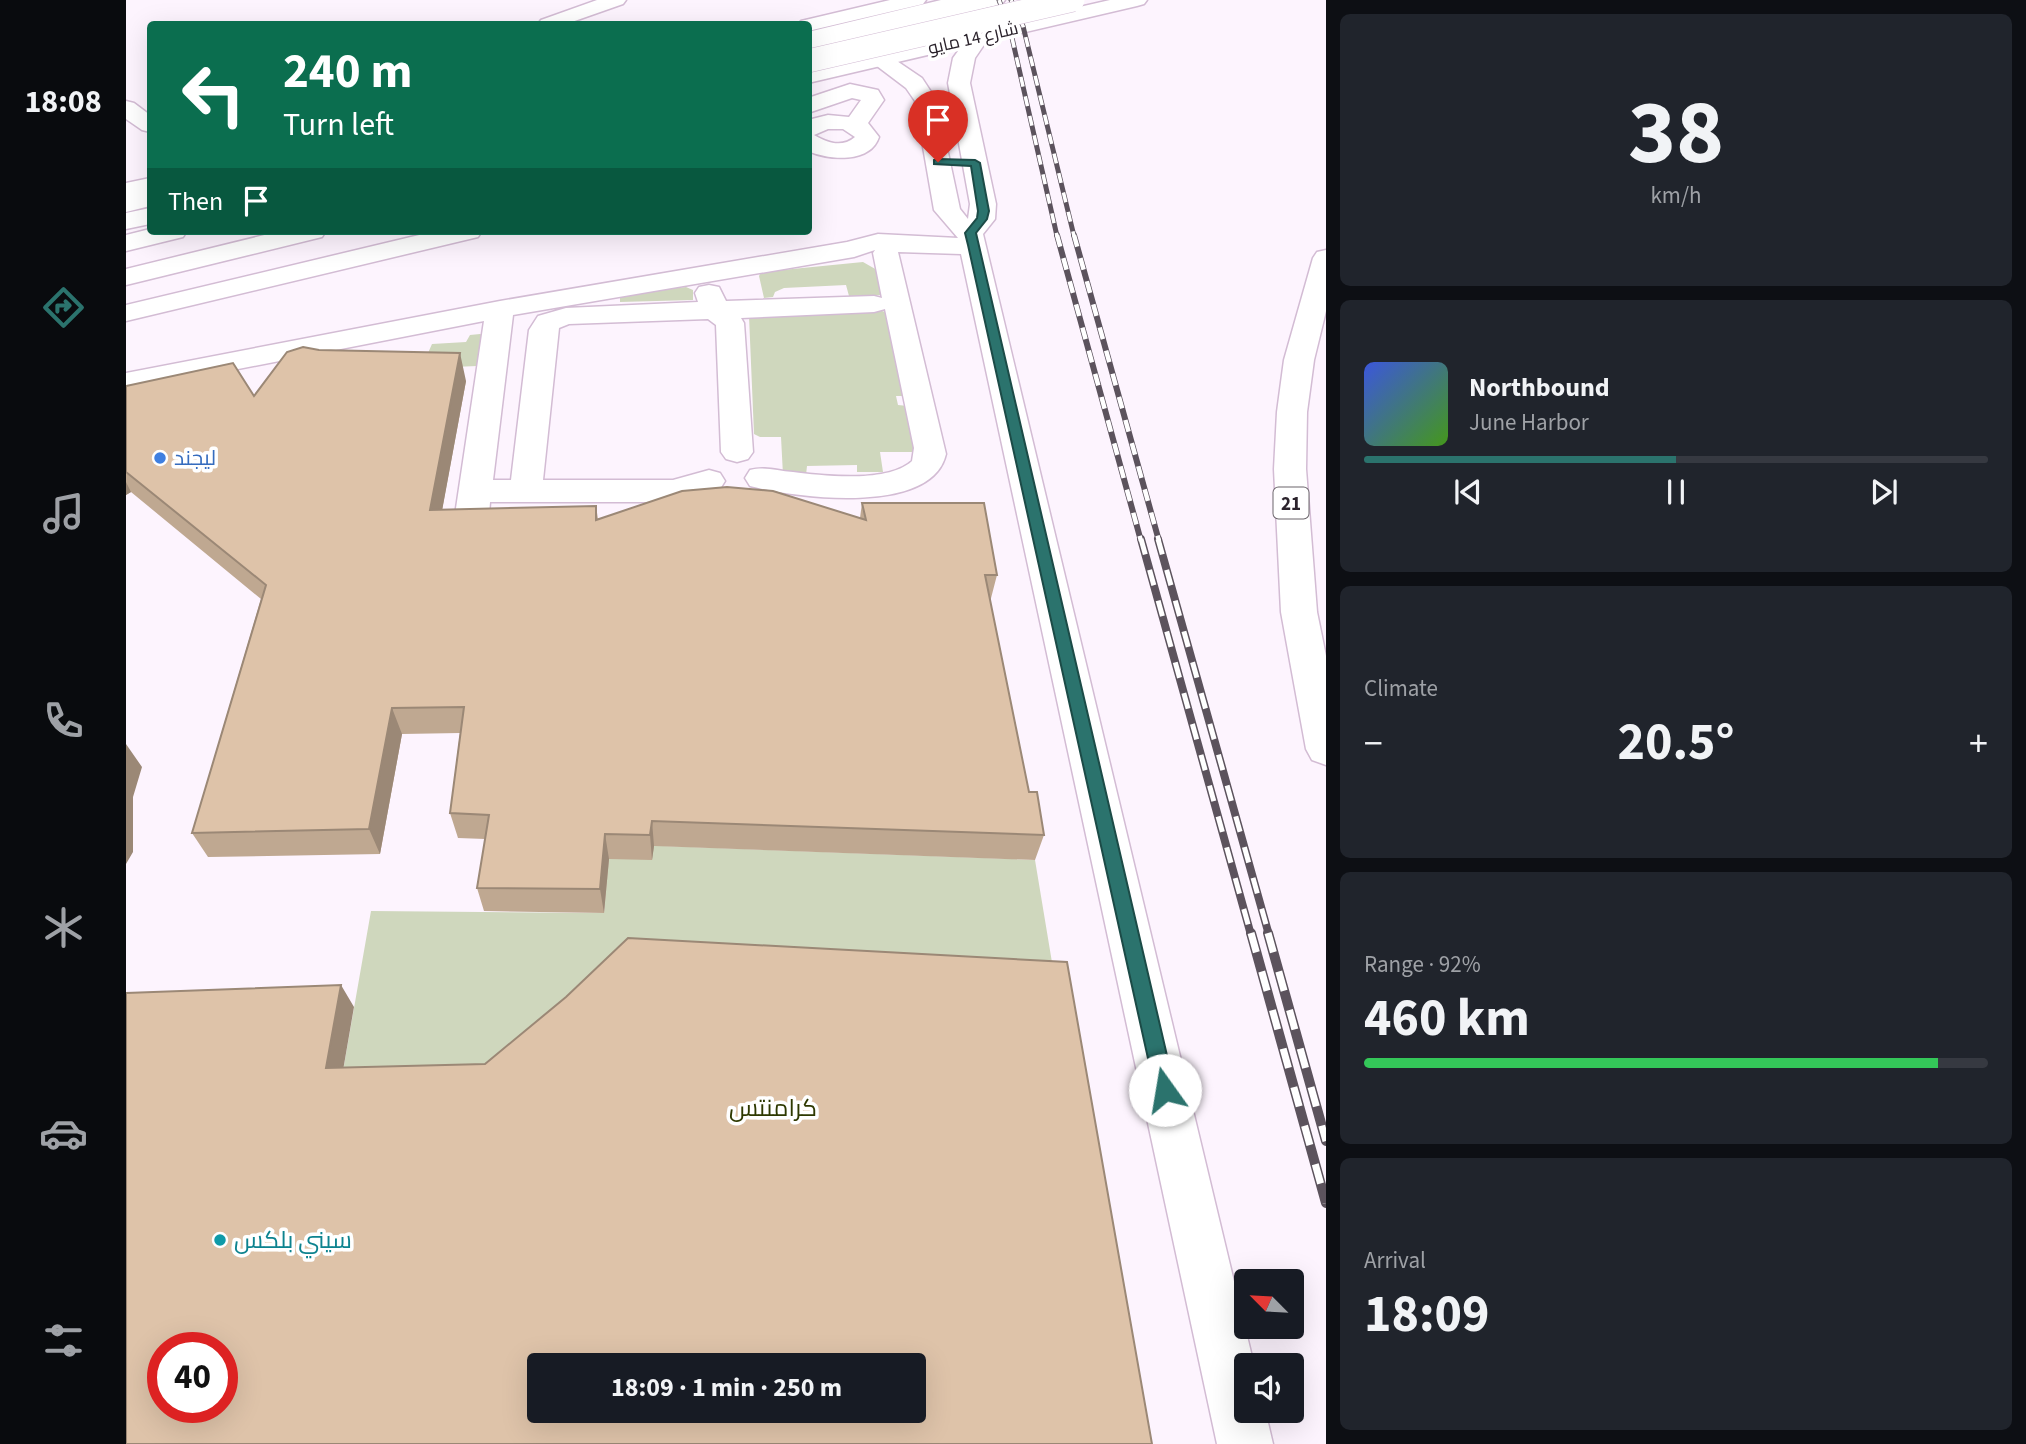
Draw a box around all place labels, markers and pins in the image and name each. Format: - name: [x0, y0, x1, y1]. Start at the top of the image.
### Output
- pin: [908, 90, 968, 162]
- place label: ليجند: [174, 443, 216, 473]
- marker: ليجند: [152, 450, 168, 466]
- place label: سيني بلكس: [234, 1223, 352, 1259]
- marker: سيني بلكس: [212, 1232, 228, 1248]

